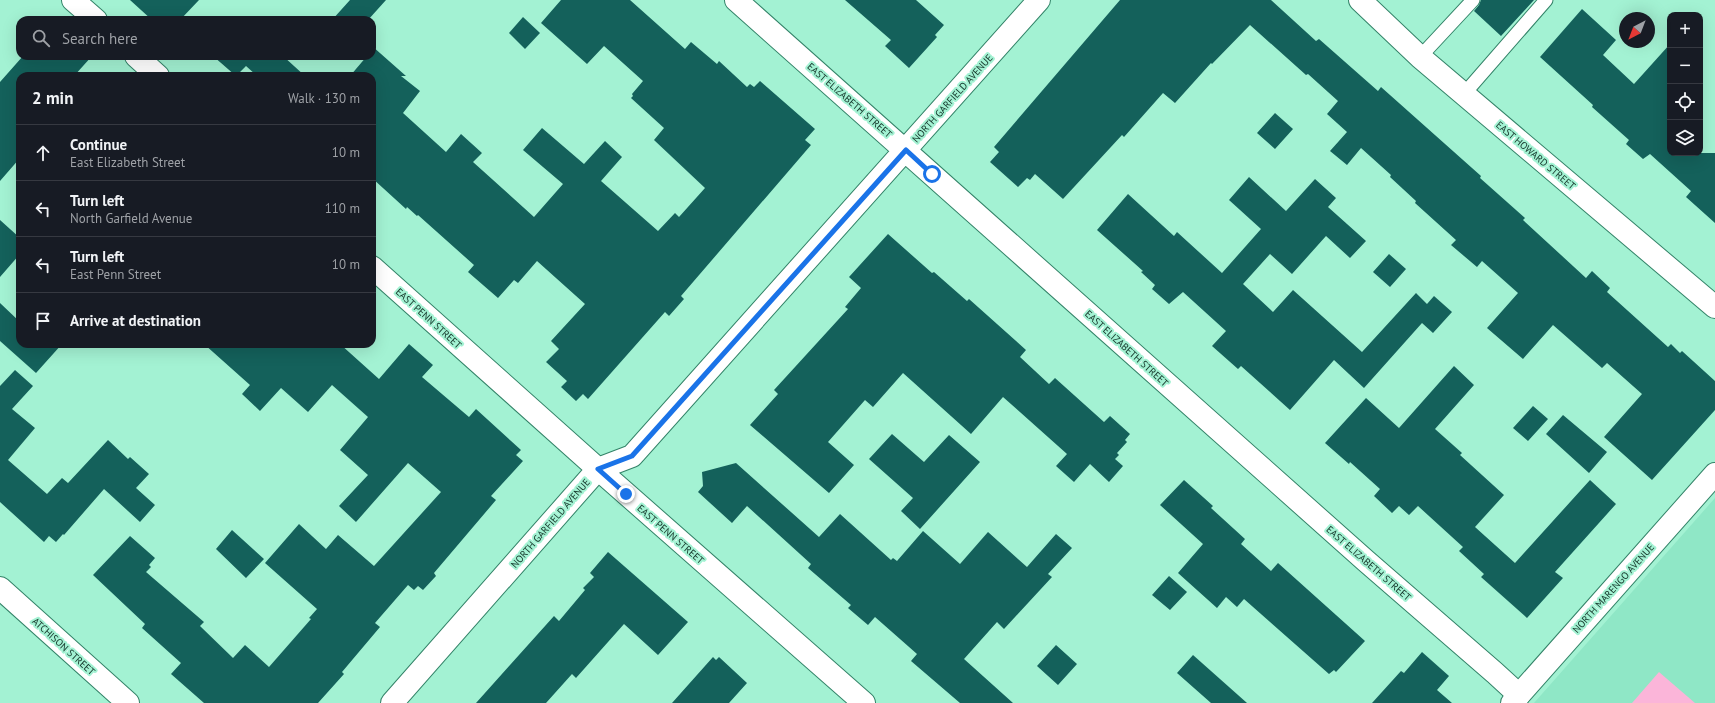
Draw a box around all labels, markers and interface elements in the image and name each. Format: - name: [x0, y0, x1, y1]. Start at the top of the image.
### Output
- north arrow: [1619, 12, 1655, 48]
- map controls: [1667, 12, 1703, 156]
- button: +: [1667, 12, 1703, 48]
- search box: [16, 16, 376, 60]
- icon: search: [30, 27, 52, 49]
- text: Search here: [62, 29, 138, 48]
- button: −: [1667, 48, 1703, 84]
- street label: NORTH GARFIELD AVENUE: [909, 52, 995, 145]
- street label: EAST ELIZABETH STREET: [805, 60, 895, 141]
- button: locate: [1667, 84, 1703, 120]
- text: 2 min: [32, 87, 73, 109]
- text: Walk · 130 m: [288, 90, 360, 107]
- street label: EAST HOWARD STREET: [1493, 118, 1578, 193]
- button: layers: [1667, 120, 1703, 156]
- text: Continue: [70, 135, 127, 154]
- icon: ahead: [32, 142, 54, 164]
- text: 10 m: [332, 144, 360, 161]
- text: East Elizabeth Street: [70, 154, 185, 171]
- route start: [923, 165, 941, 183]
- text: Turn left: [70, 191, 124, 210]
- icon: left: [32, 198, 54, 220]
- text: 110 m: [325, 200, 360, 217]
- text: North Garfield Avenue: [70, 210, 192, 227]
- text: Turn left: [70, 247, 124, 266]
- icon: left: [32, 254, 54, 276]
- text: 10 m: [332, 256, 360, 273]
- text: East Penn Street: [70, 266, 161, 283]
- street label: EAST PENN STREET: [393, 285, 465, 352]
- street label: EAST ELIZABETH STREET: [1082, 307, 1172, 390]
- icon: arrive: [32, 310, 54, 332]
- text: Arrive at destination: [70, 311, 201, 330]
- street label: NORTH GARFIELD AVENUE: [508, 476, 593, 571]
- route end: [617, 485, 635, 503]
- street label: EAST PENN STREET: [635, 502, 707, 567]
- street label: EAST ELIZABETH STREET: [1324, 523, 1414, 604]
- street label: NORTH MARENGO AVENUE: [1570, 541, 1657, 636]
- street label: ATCHISON STREET: [30, 615, 98, 678]

